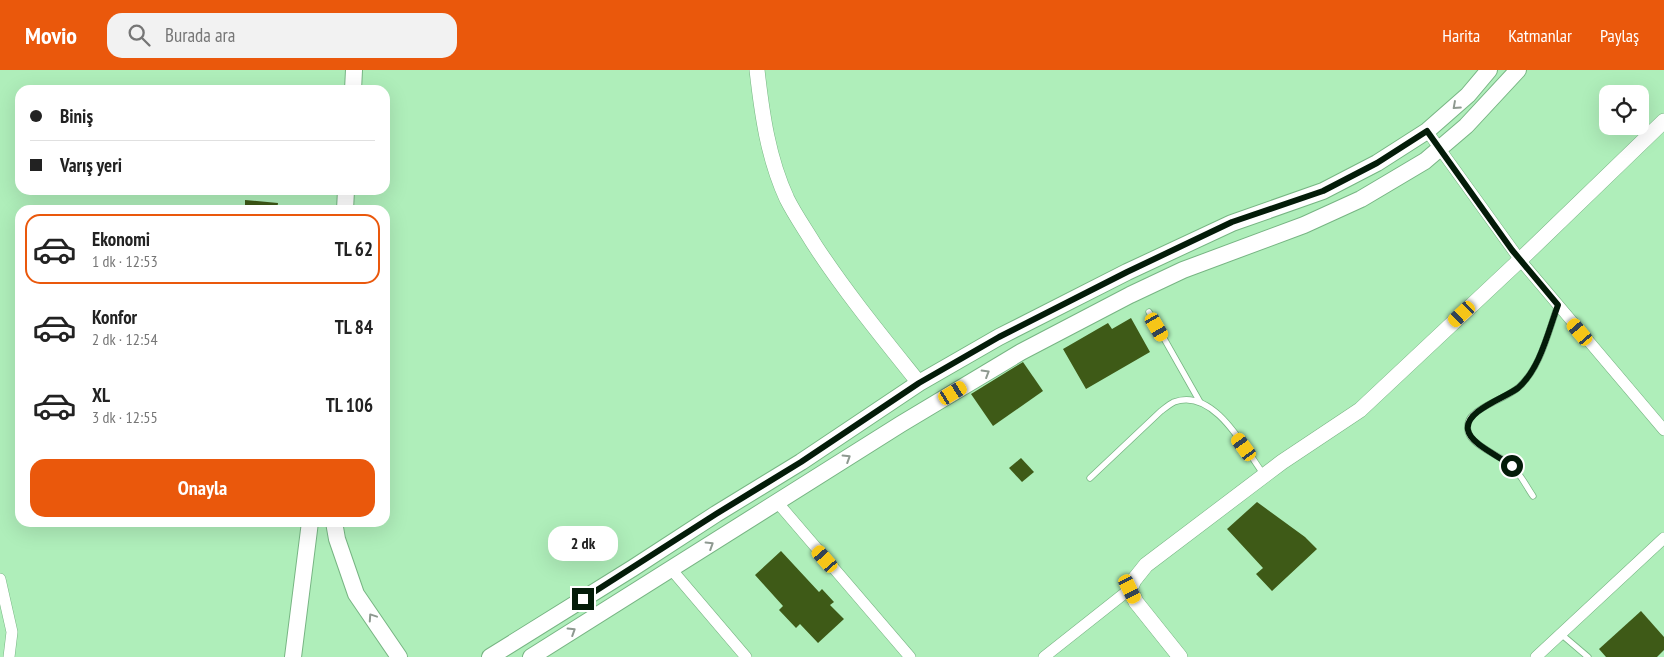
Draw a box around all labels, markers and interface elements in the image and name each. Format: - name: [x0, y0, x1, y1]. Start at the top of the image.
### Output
- search box: [107, 13, 457, 58]
- text: Movio: [25, 20, 77, 51]
- icon: search: [125, 21, 153, 49]
- text: Burada ara: [165, 23, 235, 47]
- text: Harita: [1442, 24, 1480, 47]
- text: Katmanlar: [1508, 24, 1572, 47]
- text: Paylaş: [1600, 24, 1639, 47]
- map controls: [1599, 85, 1649, 135]
- button: locate: [1599, 85, 1649, 135]
- one-way arrow: [1452, 100, 1461, 109]
- text: Biniş: [60, 104, 93, 128]
- text: Varış yeri: [60, 153, 122, 177]
- icon: car: [32, 227, 77, 272]
- text: Ekonomi: [92, 227, 150, 251]
- text: TL 62: [335, 237, 373, 261]
- text: 1 dk · 12:53: [92, 251, 158, 271]
- car: [1445, 298, 1478, 330]
- icon: car: [32, 305, 77, 350]
- text: Konfor: [92, 305, 137, 329]
- car: [1143, 310, 1170, 344]
- text: TL 84: [335, 315, 373, 339]
- car: [1564, 316, 1595, 348]
- text: 2 dk · 12:54: [92, 329, 158, 349]
- one-way arrow: [980, 369, 989, 379]
- car: [936, 379, 969, 407]
- icon: car: [32, 383, 77, 428]
- text: XL: [92, 383, 110, 407]
- text: TL 106: [326, 393, 373, 417]
- text: 3 dk · 12:55: [92, 407, 158, 427]
- car: [1229, 430, 1258, 464]
- one-way arrow: [842, 455, 851, 464]
- route start: [1501, 455, 1523, 477]
- button: Onayla: [30, 459, 375, 517]
- callout: 2 dk: [548, 526, 618, 562]
- text: 2 dk: [571, 533, 595, 553]
- one-way arrow: [704, 541, 713, 551]
- car: [809, 543, 840, 575]
- car: [1116, 572, 1143, 606]
- route end: [572, 588, 594, 610]
- one-way arrow: [369, 613, 378, 622]
- one-way arrow: [567, 628, 576, 637]

